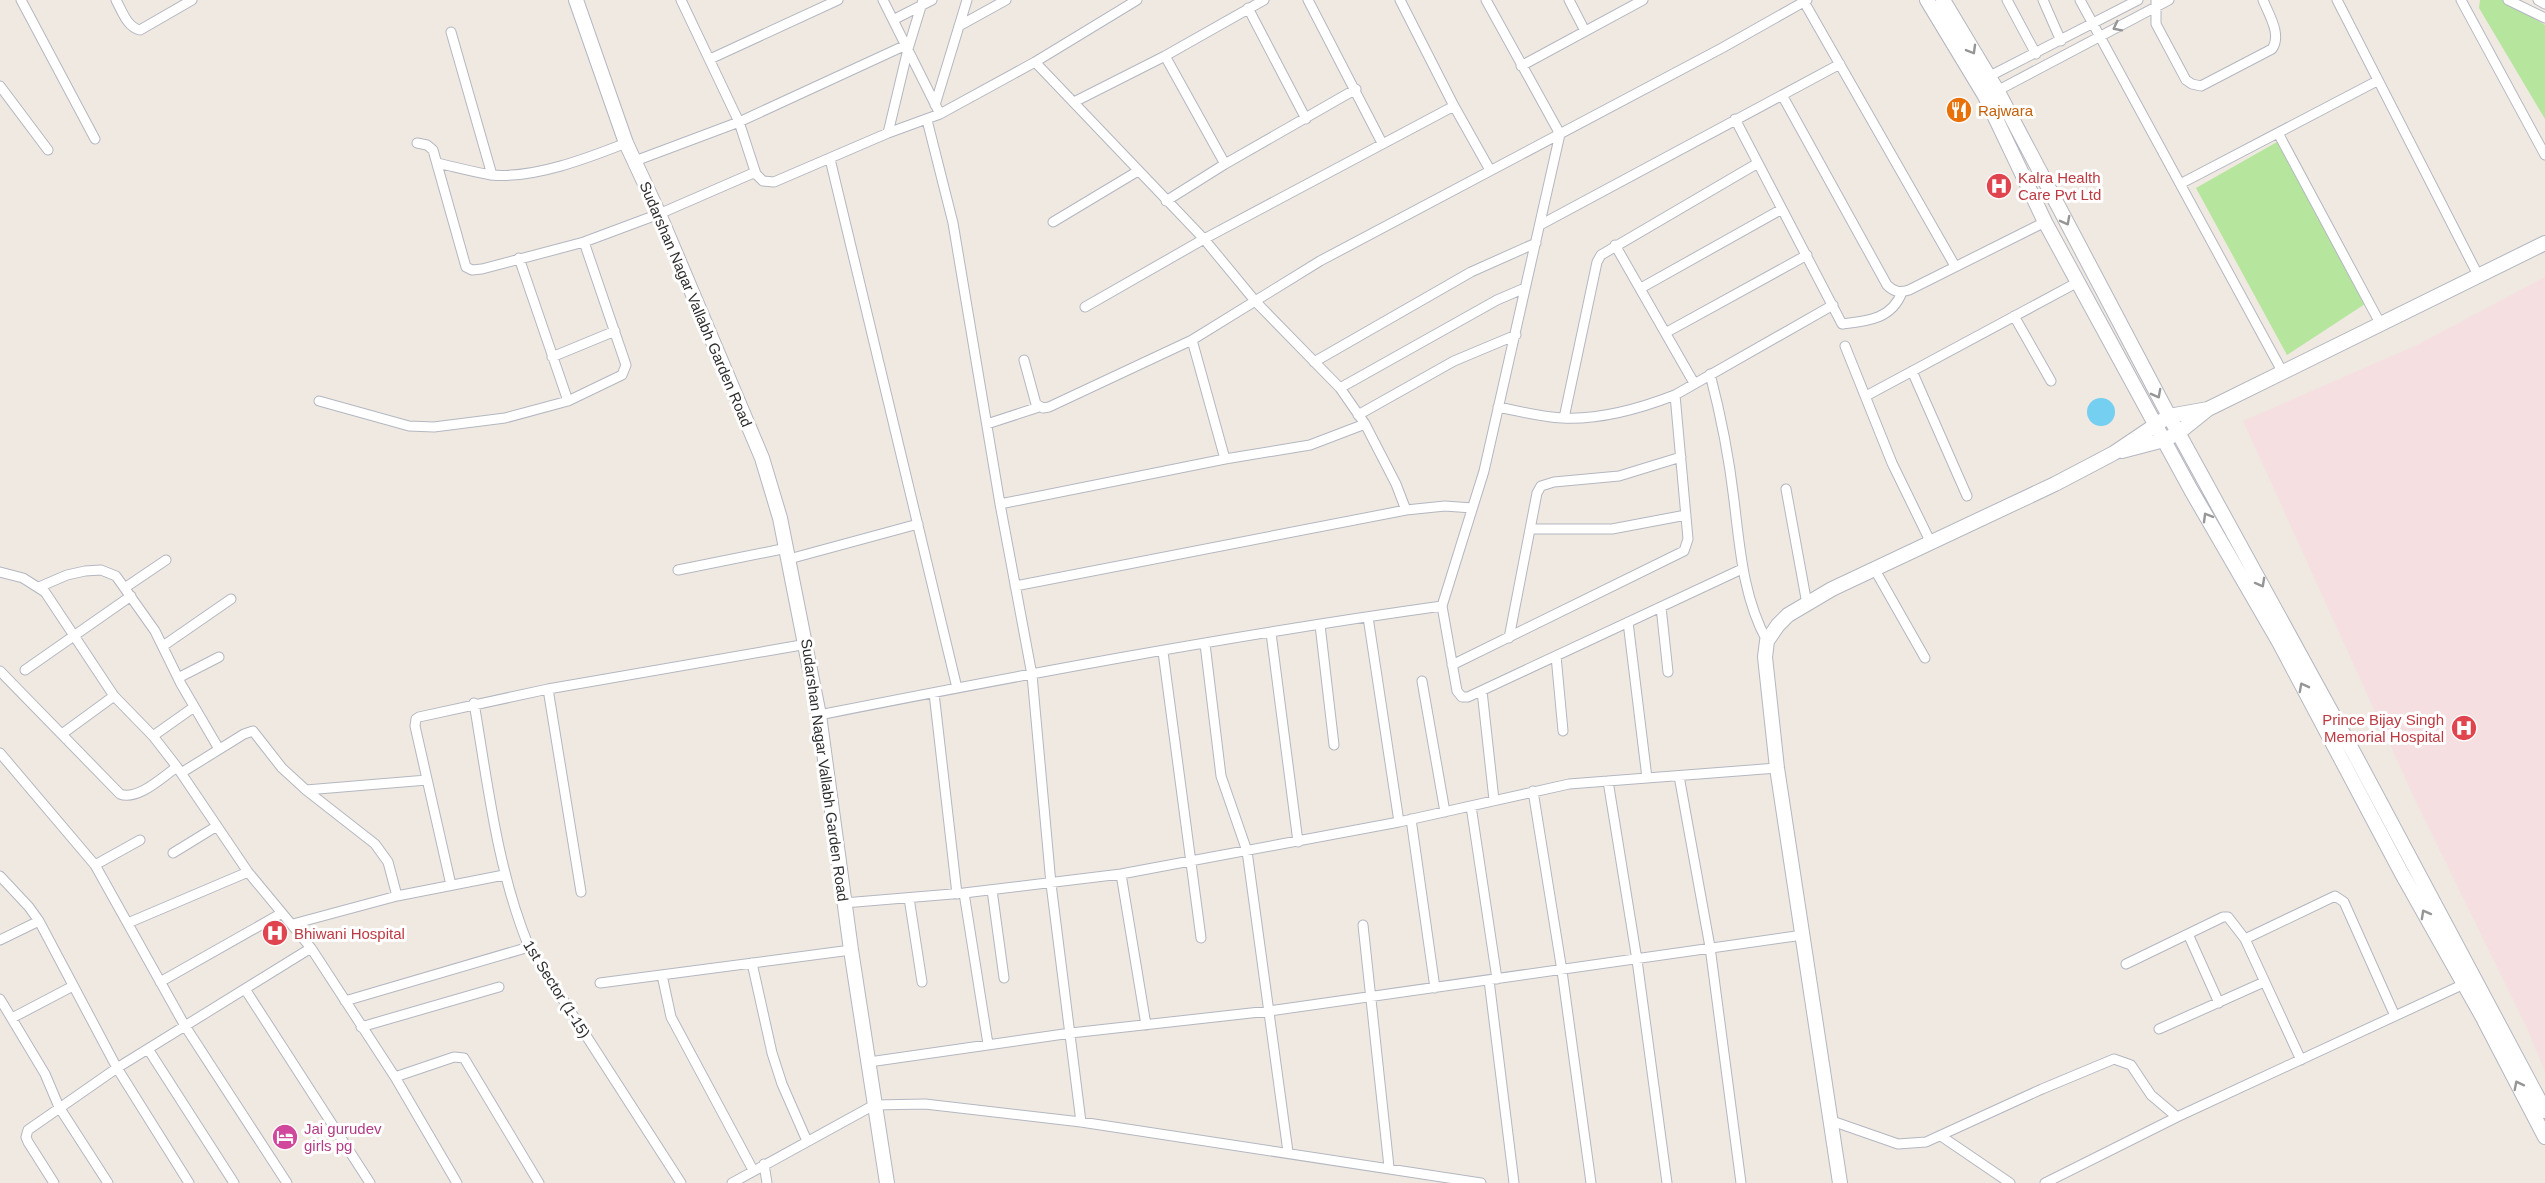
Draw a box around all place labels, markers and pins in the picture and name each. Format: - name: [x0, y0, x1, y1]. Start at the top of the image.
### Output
- restaurant icon: Rajwara: [1944, 95, 1974, 125]
- place label: Rajwara: [1978, 102, 2034, 119]
- place label: Kalra Health Care Pvt Ltd: [2018, 169, 2101, 203]
- hospital icon: Kalra Health Care Pvt Ltd: [1984, 171, 2014, 201]
- place label: Prince Bijay Singh Memorial Hospital: [2322, 711, 2444, 745]
- hospital icon: Prince Bijay Singh Memorial Hospital: [2449, 713, 2479, 743]
- hospital icon: Bhiwani Hospital: [260, 918, 290, 948]
- place label: Bhiwani Hospital: [294, 925, 405, 942]
- place label: Jai gurudev girls pg: [304, 1120, 382, 1154]
- hotel icon: Jai gurudev girls pg: [270, 1122, 300, 1152]

